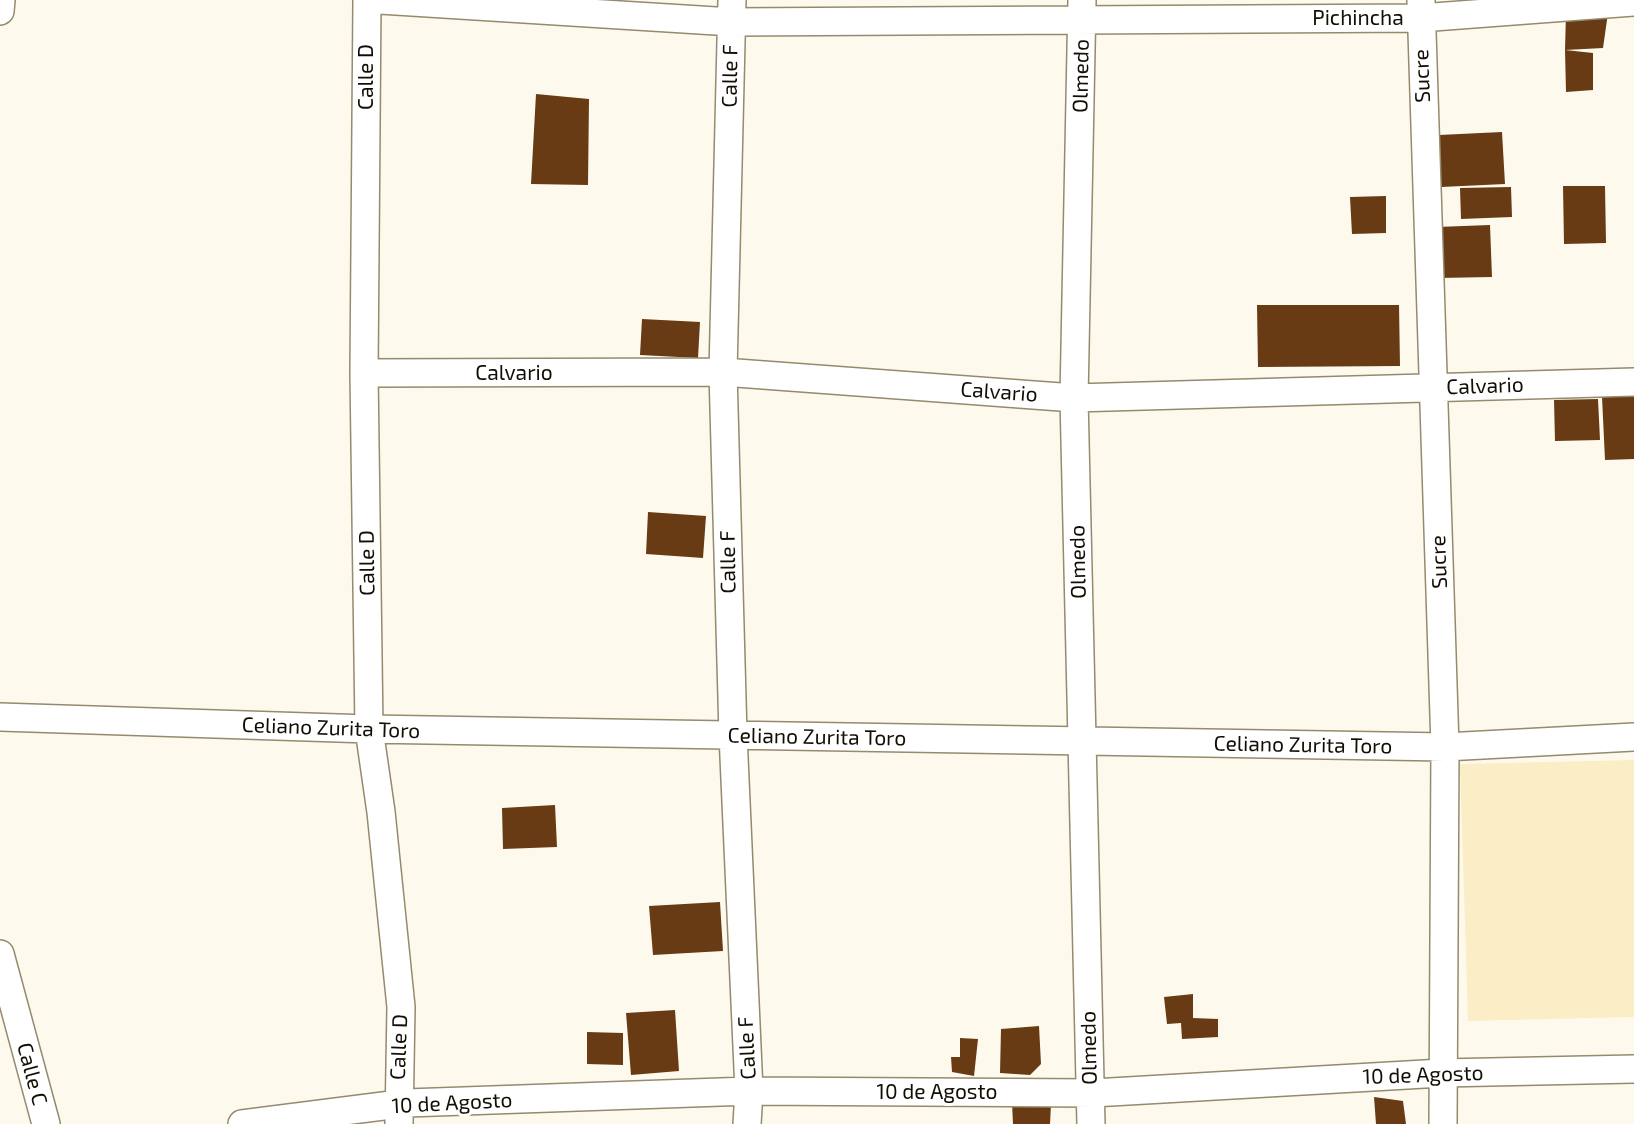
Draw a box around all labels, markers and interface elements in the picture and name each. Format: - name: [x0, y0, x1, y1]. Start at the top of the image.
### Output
- street label: Pichincha: [1312, 5, 1404, 31]
- street label: Olmedo: [1068, 39, 1094, 113]
- street label: Calle D: [353, 44, 379, 110]
- street label: Calle F: [717, 44, 743, 108]
- street label: Sucre: [1408, 49, 1436, 103]
- street label: Calvario: [475, 360, 553, 386]
- street label: Calvario: [1446, 372, 1524, 400]
- street label: Calvario: [960, 377, 1038, 407]
- street label: Olmedo: [1065, 525, 1091, 599]
- street label: Calle D: [354, 530, 380, 596]
- street label: Calle F: [715, 530, 741, 594]
- street label: Sucre: [1425, 535, 1453, 589]
- street label: Celiano Zurita Toro: [241, 712, 421, 744]
- street label: Celiano Zurita Toro: [728, 723, 906, 751]
- street label: Celiano Zurita Toro: [1214, 731, 1392, 759]
- street label: Olmedo: [1076, 1011, 1102, 1085]
- street label: Calle D: [385, 1014, 413, 1080]
- street label: Calle F: [733, 1016, 761, 1080]
- street label: Calle C: [12, 1040, 52, 1108]
- street label: 10 de Agosto: [1362, 1060, 1484, 1090]
- street label: 10 de Agosto: [877, 1079, 997, 1105]
- street label: 10 de Agosto: [391, 1087, 513, 1119]

